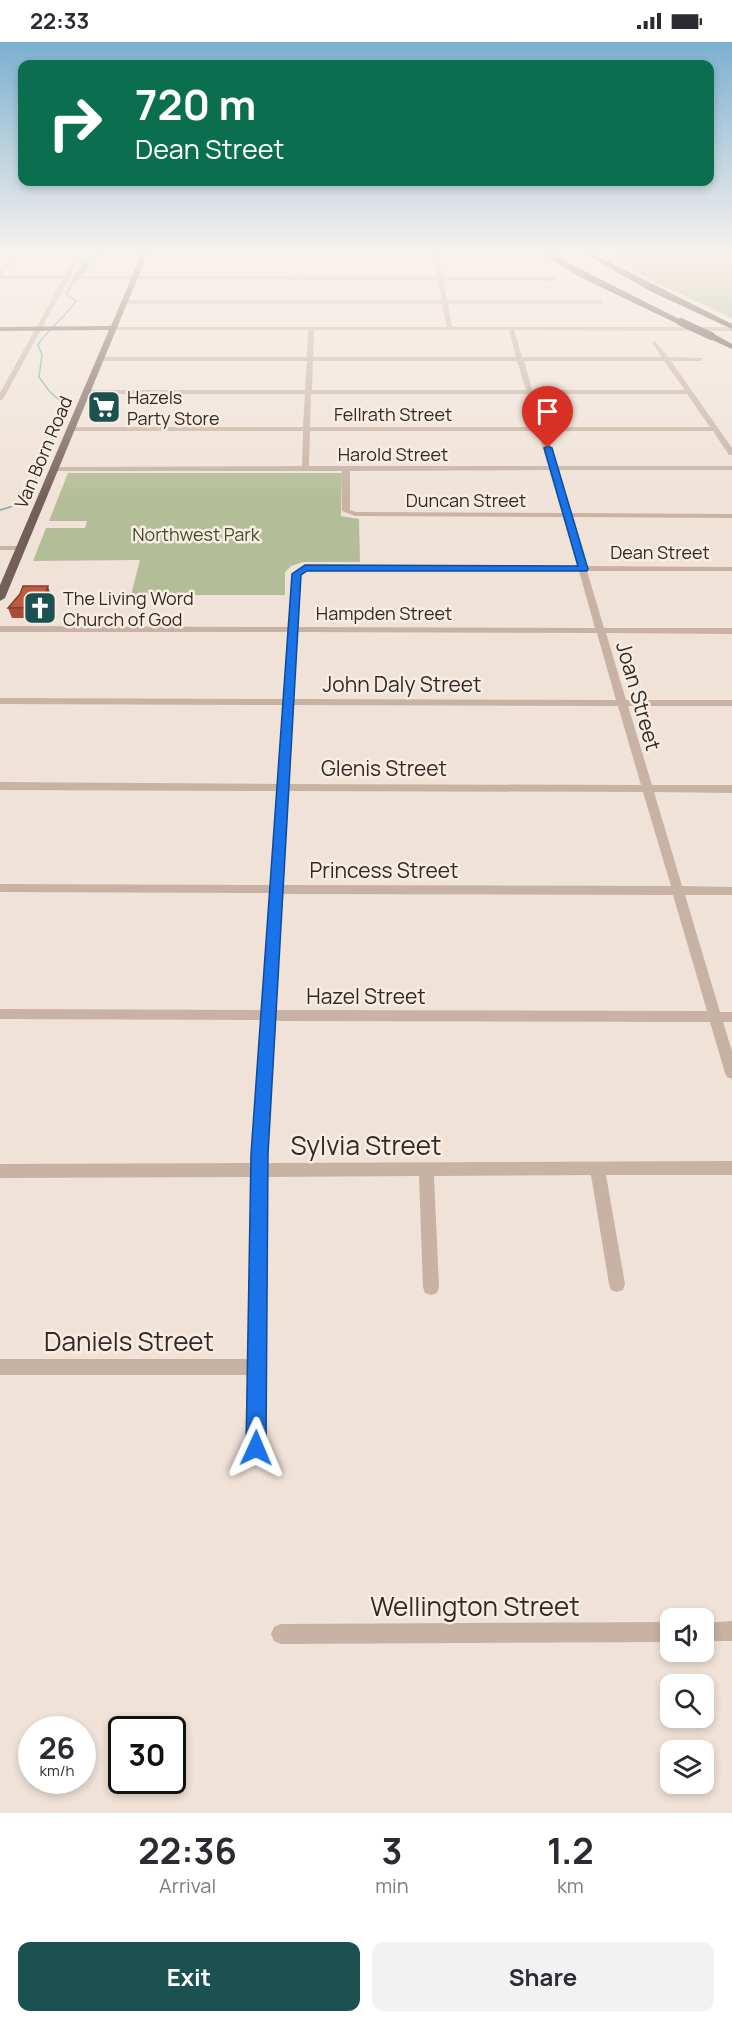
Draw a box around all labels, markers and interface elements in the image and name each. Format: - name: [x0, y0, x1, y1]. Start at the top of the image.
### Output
- text: 22:33: [30, 6, 89, 36]
- text: 720 m: [135, 75, 256, 133]
- icon: right: [36, 84, 114, 162]
- text: Dean Street: [135, 130, 284, 167]
- place label: Hazels Party Store: [127, 385, 219, 430]
- pin: [522, 386, 573, 448]
- supermarket icon: Hazels Party Store: [86, 389, 122, 425]
- street label: Van Born Road: [9, 392, 77, 512]
- icon: arrive: [531, 395, 564, 428]
- street label: Fellrath Street: [334, 402, 452, 426]
- street label: Harold Street: [338, 442, 448, 466]
- street label: Duncan Street: [406, 488, 526, 512]
- park label: Northwest Park: [132, 522, 261, 546]
- street label: Dean Street: [610, 540, 710, 564]
- place label: The Living Word Church of God: [63, 586, 194, 631]
- church icon: The Living Word Church of God: [22, 590, 58, 626]
- street label: Hampden Street: [316, 601, 452, 625]
- street label: Joan Street: [610, 638, 668, 754]
- street label: John Daly Street: [323, 670, 481, 698]
- street label: Glenis Street: [321, 754, 447, 782]
- street label: Princess Street: [309, 856, 459, 884]
- street label: Hazel Street: [306, 982, 426, 1010]
- street label: Sylvia Street: [291, 1127, 441, 1163]
- street label: Daniels Street: [44, 1323, 214, 1359]
- position arrow: [224, 1416, 288, 1480]
- street label: Wellington Street: [370, 1588, 580, 1624]
- map controls: [660, 1608, 714, 1794]
- button: sound: [660, 1608, 714, 1662]
- button: search: [660, 1674, 714, 1728]
- speed limit sign: 30: [108, 1716, 186, 1794]
- text: 26: [39, 1727, 75, 1768]
- button: layers: [660, 1740, 714, 1794]
- text: km/h: [40, 1760, 74, 1781]
- text: 22:36: [138, 1826, 237, 1875]
- text: 3: [381, 1826, 402, 1875]
- text: 1.2: [547, 1826, 594, 1875]
- text: Arrival: [159, 1872, 216, 1899]
- text: min: [375, 1872, 409, 1899]
- text: km: [557, 1872, 584, 1899]
- button: Exit: [18, 1942, 360, 2011]
- button: Share: [372, 1942, 714, 2011]

